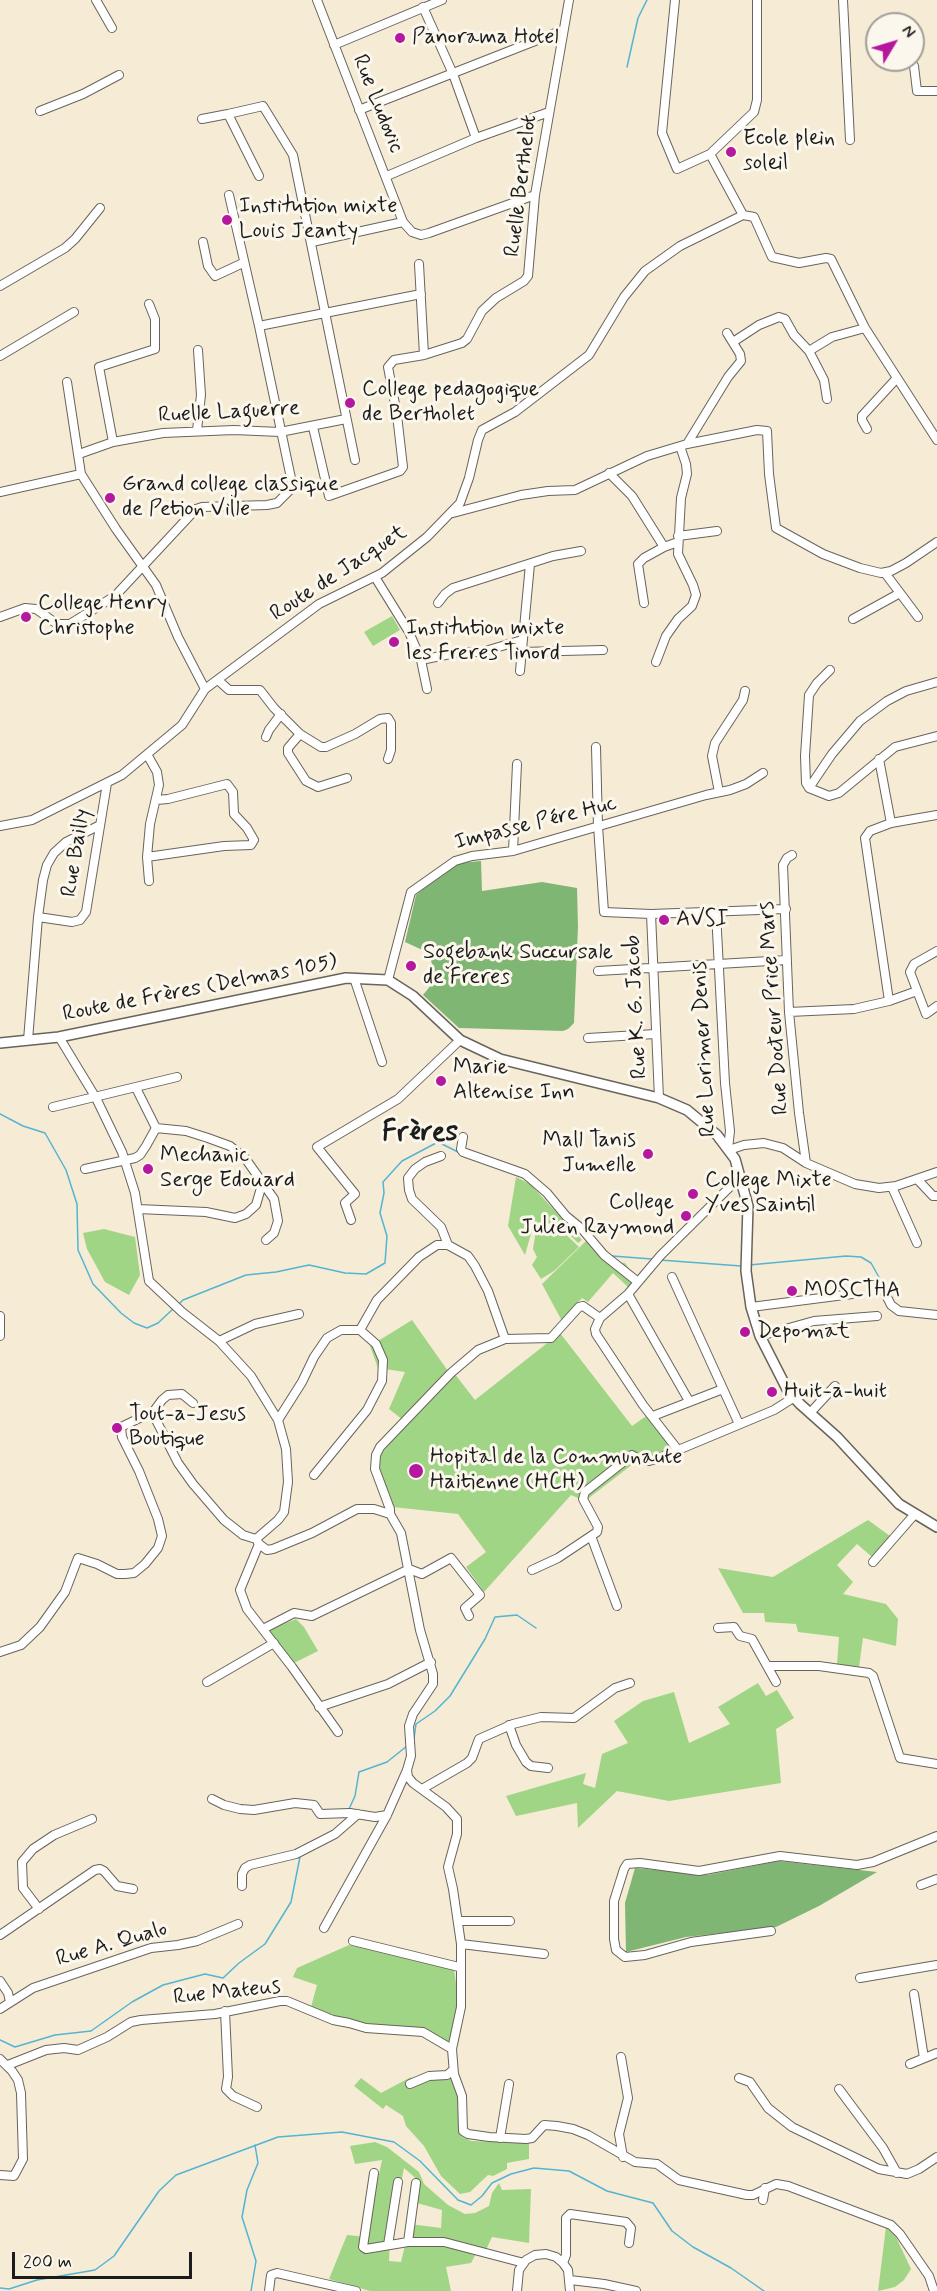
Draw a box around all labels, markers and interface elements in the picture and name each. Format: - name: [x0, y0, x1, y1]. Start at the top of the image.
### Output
- north arrow: [865, 12, 925, 72]
- text: N: [896, 21, 920, 43]
- place label: Panorama Hotel: [412, 25, 559, 51]
- marker: Panorama Hotel: [393, 31, 407, 45]
- street label: Rue Ludovic: [345, 51, 409, 157]
- street label: Ruelle Berthelot: [500, 113, 544, 259]
- place label: Ecole plein soleil: [743, 126, 835, 178]
- marker: Ecole plein soleil: [724, 145, 738, 159]
- place label: Institution mixte Louis Jeanty: [239, 194, 397, 246]
- marker: Institution mixte Louis Jeanty: [220, 213, 234, 227]
- place label: College pedagogique de Bertholet: [362, 377, 539, 428]
- street label: Ruelle Laguerre: [158, 396, 300, 430]
- marker: College pedagogique de Bertholet: [343, 396, 357, 410]
- place label: Grand college classique de Petion Ville: [122, 472, 339, 524]
- marker: Grand college classique de Petion Ville: [103, 491, 117, 505]
- street label: Route de Jacquet: [266, 520, 412, 628]
- place label: College Henry Christophe: [38, 591, 167, 642]
- marker: College Henry Christophe: [19, 610, 33, 624]
- place label: Institution mixte les Freres Tinord: [406, 616, 564, 668]
- marker: Institution mixte les Freres Tinord: [387, 635, 401, 649]
- street label: Impasse Pére Huc: [452, 791, 620, 857]
- street label: Rue Bailly: [57, 807, 97, 899]
- street label: Rue Docteur Price Mars: [754, 900, 796, 1116]
- place label: AVSI: [676, 907, 729, 933]
- marker: AVSI: [657, 913, 671, 927]
- street label: Rue K. G. Jacob: [620, 934, 654, 1080]
- place label: Sogebank Succursale de Freres: [423, 940, 613, 992]
- street label: Route de Frères (Delmas 105): [61, 949, 339, 1029]
- marker: Sogebank Succursale de Freres: [404, 959, 418, 973]
- street label: Rue Lorimer Denis: [687, 960, 723, 1138]
- place label: Marie Altenise Inn: [453, 1055, 575, 1106]
- marker: Marie Altenise Inn: [434, 1074, 448, 1088]
- district label: Frères: [382, 1117, 458, 1151]
- place label: Mall Tanis Jumelle: [543, 1128, 636, 1180]
- place label: Mechanic Serge Edouard: [160, 1143, 295, 1194]
- marker: Mall Tanis Jumelle: [641, 1147, 655, 1161]
- marker: Mechanic Serge Edouard: [141, 1162, 155, 1176]
- place label: College Mixte Yves Saintil: [705, 1168, 832, 1220]
- marker: College Mixte Yves Saintil: [686, 1187, 700, 1201]
- place label: College Julien Raymond: [520, 1190, 674, 1242]
- marker: College Julien Raymond: [679, 1209, 693, 1223]
- place label: MOSCTHA: [804, 1278, 900, 1304]
- marker: MOSCTHA: [785, 1284, 799, 1298]
- place label: Depomat: [757, 1319, 850, 1345]
- marker: Depomat: [738, 1325, 752, 1339]
- place label: Huit-a-huit: [784, 1379, 887, 1405]
- marker: Huit-a-huit: [765, 1385, 779, 1399]
- place label: Tout-a-Jesus Boutique: [129, 1402, 246, 1454]
- marker: Tout-a-Jesus Boutique: [110, 1421, 124, 1435]
- place label: Hopital de la Communaute Haitienne (HCH): [430, 1445, 682, 1496]
- marker: Hopital de la Communaute Haitienne (HCH): [407, 1462, 425, 1480]
- street label: Rue A. Qualo: [53, 1917, 171, 1973]
- street label: Rue Mateus: [172, 1974, 282, 2012]
- scale bar: [15, 2240, 195, 2278]
- text: 200 m: [23, 2250, 72, 2274]

